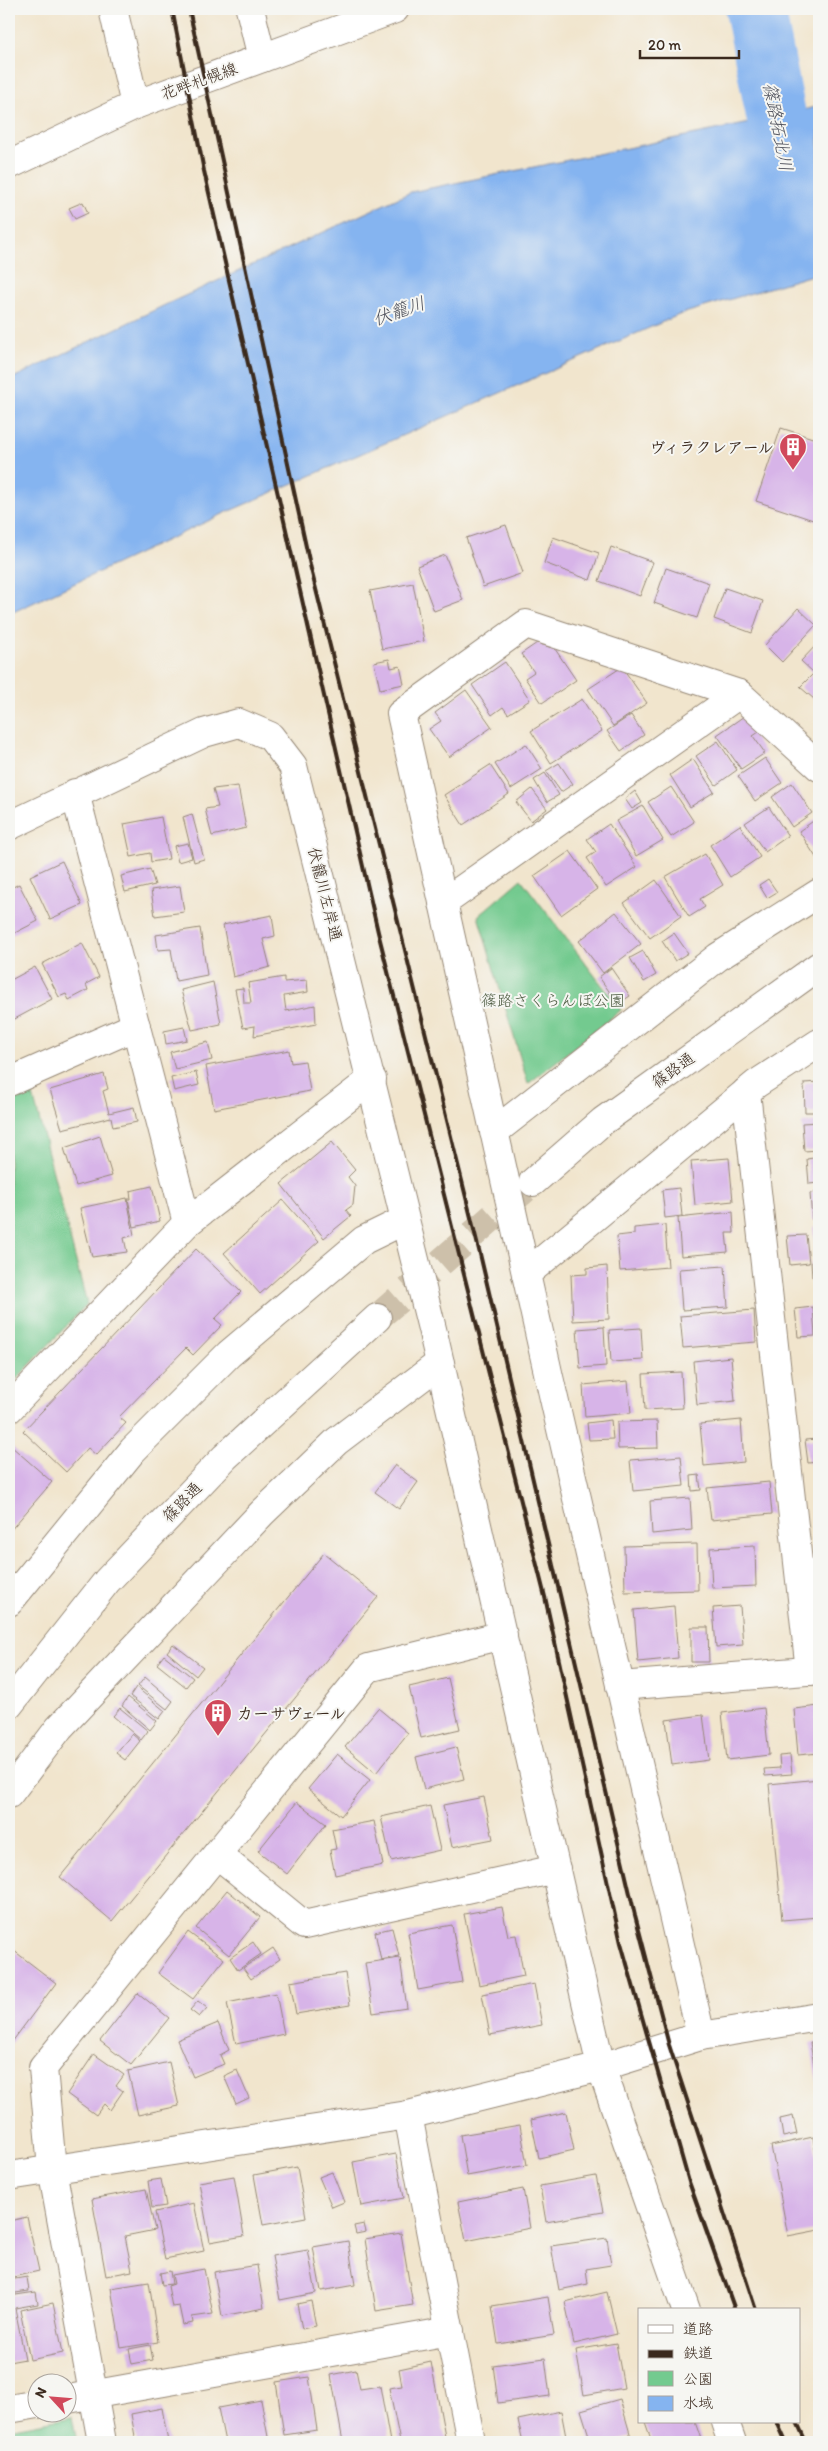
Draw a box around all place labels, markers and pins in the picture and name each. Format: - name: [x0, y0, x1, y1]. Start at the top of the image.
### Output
- building icon: ヴィラクレアール: [778, 432, 808, 471]
- place label: ヴィラクレアール: [649, 438, 774, 457]
- building icon: カーサヴェール: [203, 1698, 233, 1737]
- place label: カーサヴェール: [237, 1704, 346, 1723]

